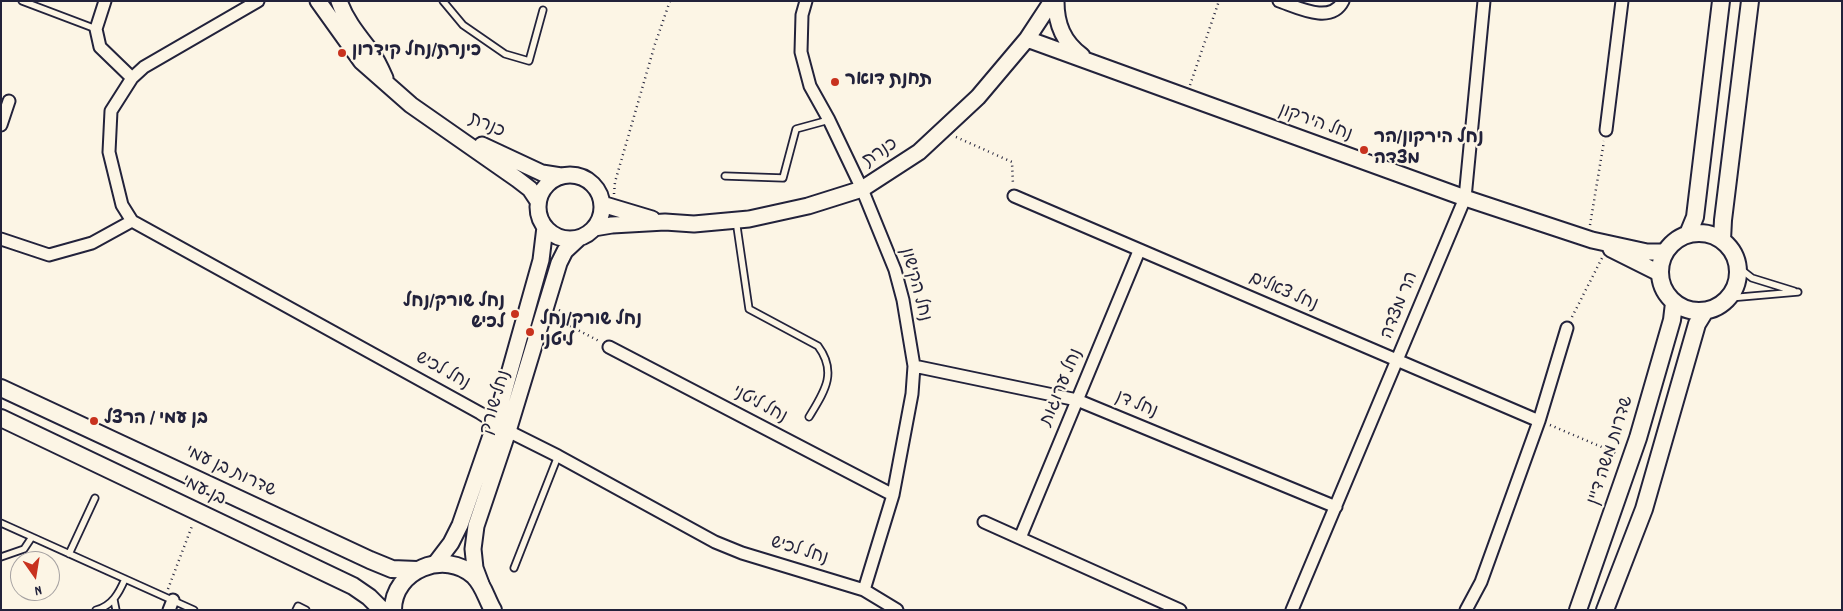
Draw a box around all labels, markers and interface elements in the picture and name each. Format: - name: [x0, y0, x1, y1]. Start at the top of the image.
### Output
- place label: כינרת/נחל קידרון: [352, 42, 481, 64]
- marker: כינרת/נחל קידרון: [336, 47, 348, 59]
- place label: תחנת דואר: [845, 71, 932, 93]
- marker: תחנת דואר: [829, 76, 841, 88]
- street label: נחל הירקון: [1275, 101, 1355, 147]
- street label: כנרת: [465, 110, 507, 144]
- place label: נחל הירקון/הר מצדה: [1374, 129, 1484, 172]
- street label: כנרת: [859, 135, 903, 173]
- marker: נחל הירקון/הר מצדה: [1358, 144, 1370, 156]
- street label: נחל הקישון: [894, 246, 934, 324]
- street label: נחל צאלים: [1245, 269, 1321, 317]
- street label: הר מצדה: [1378, 269, 1424, 343]
- place label: נחל שורק/נחל לכיש: [403, 293, 505, 336]
- marker: נחל שורק/נחל לכיש: [509, 308, 521, 320]
- place label: נחל שורק/נחל ליטני: [540, 311, 642, 354]
- marker: נחל שורק/נחל ליטני: [524, 326, 536, 338]
- street label: נחל ערוגות: [1037, 346, 1089, 430]
- street label: נחל לכיש: [411, 348, 473, 396]
- street label: נחל שורק: [477, 368, 517, 438]
- street label: נחל ליטני: [728, 383, 790, 429]
- street label: נחל דן: [1112, 388, 1160, 424]
- street label: שדרות משה דיין: [1584, 394, 1640, 508]
- place label: בן עמי / הרצל: [104, 410, 208, 432]
- marker: בן עמי / הרצל: [88, 415, 100, 427]
- street label: שדרות בן עמי: [181, 442, 279, 504]
- street label: בן עמי: [177, 472, 229, 512]
- street label: נחל לכיש: [768, 533, 830, 571]
- north arrow: [10, 551, 60, 601]
- text: N: [33, 579, 44, 600]

